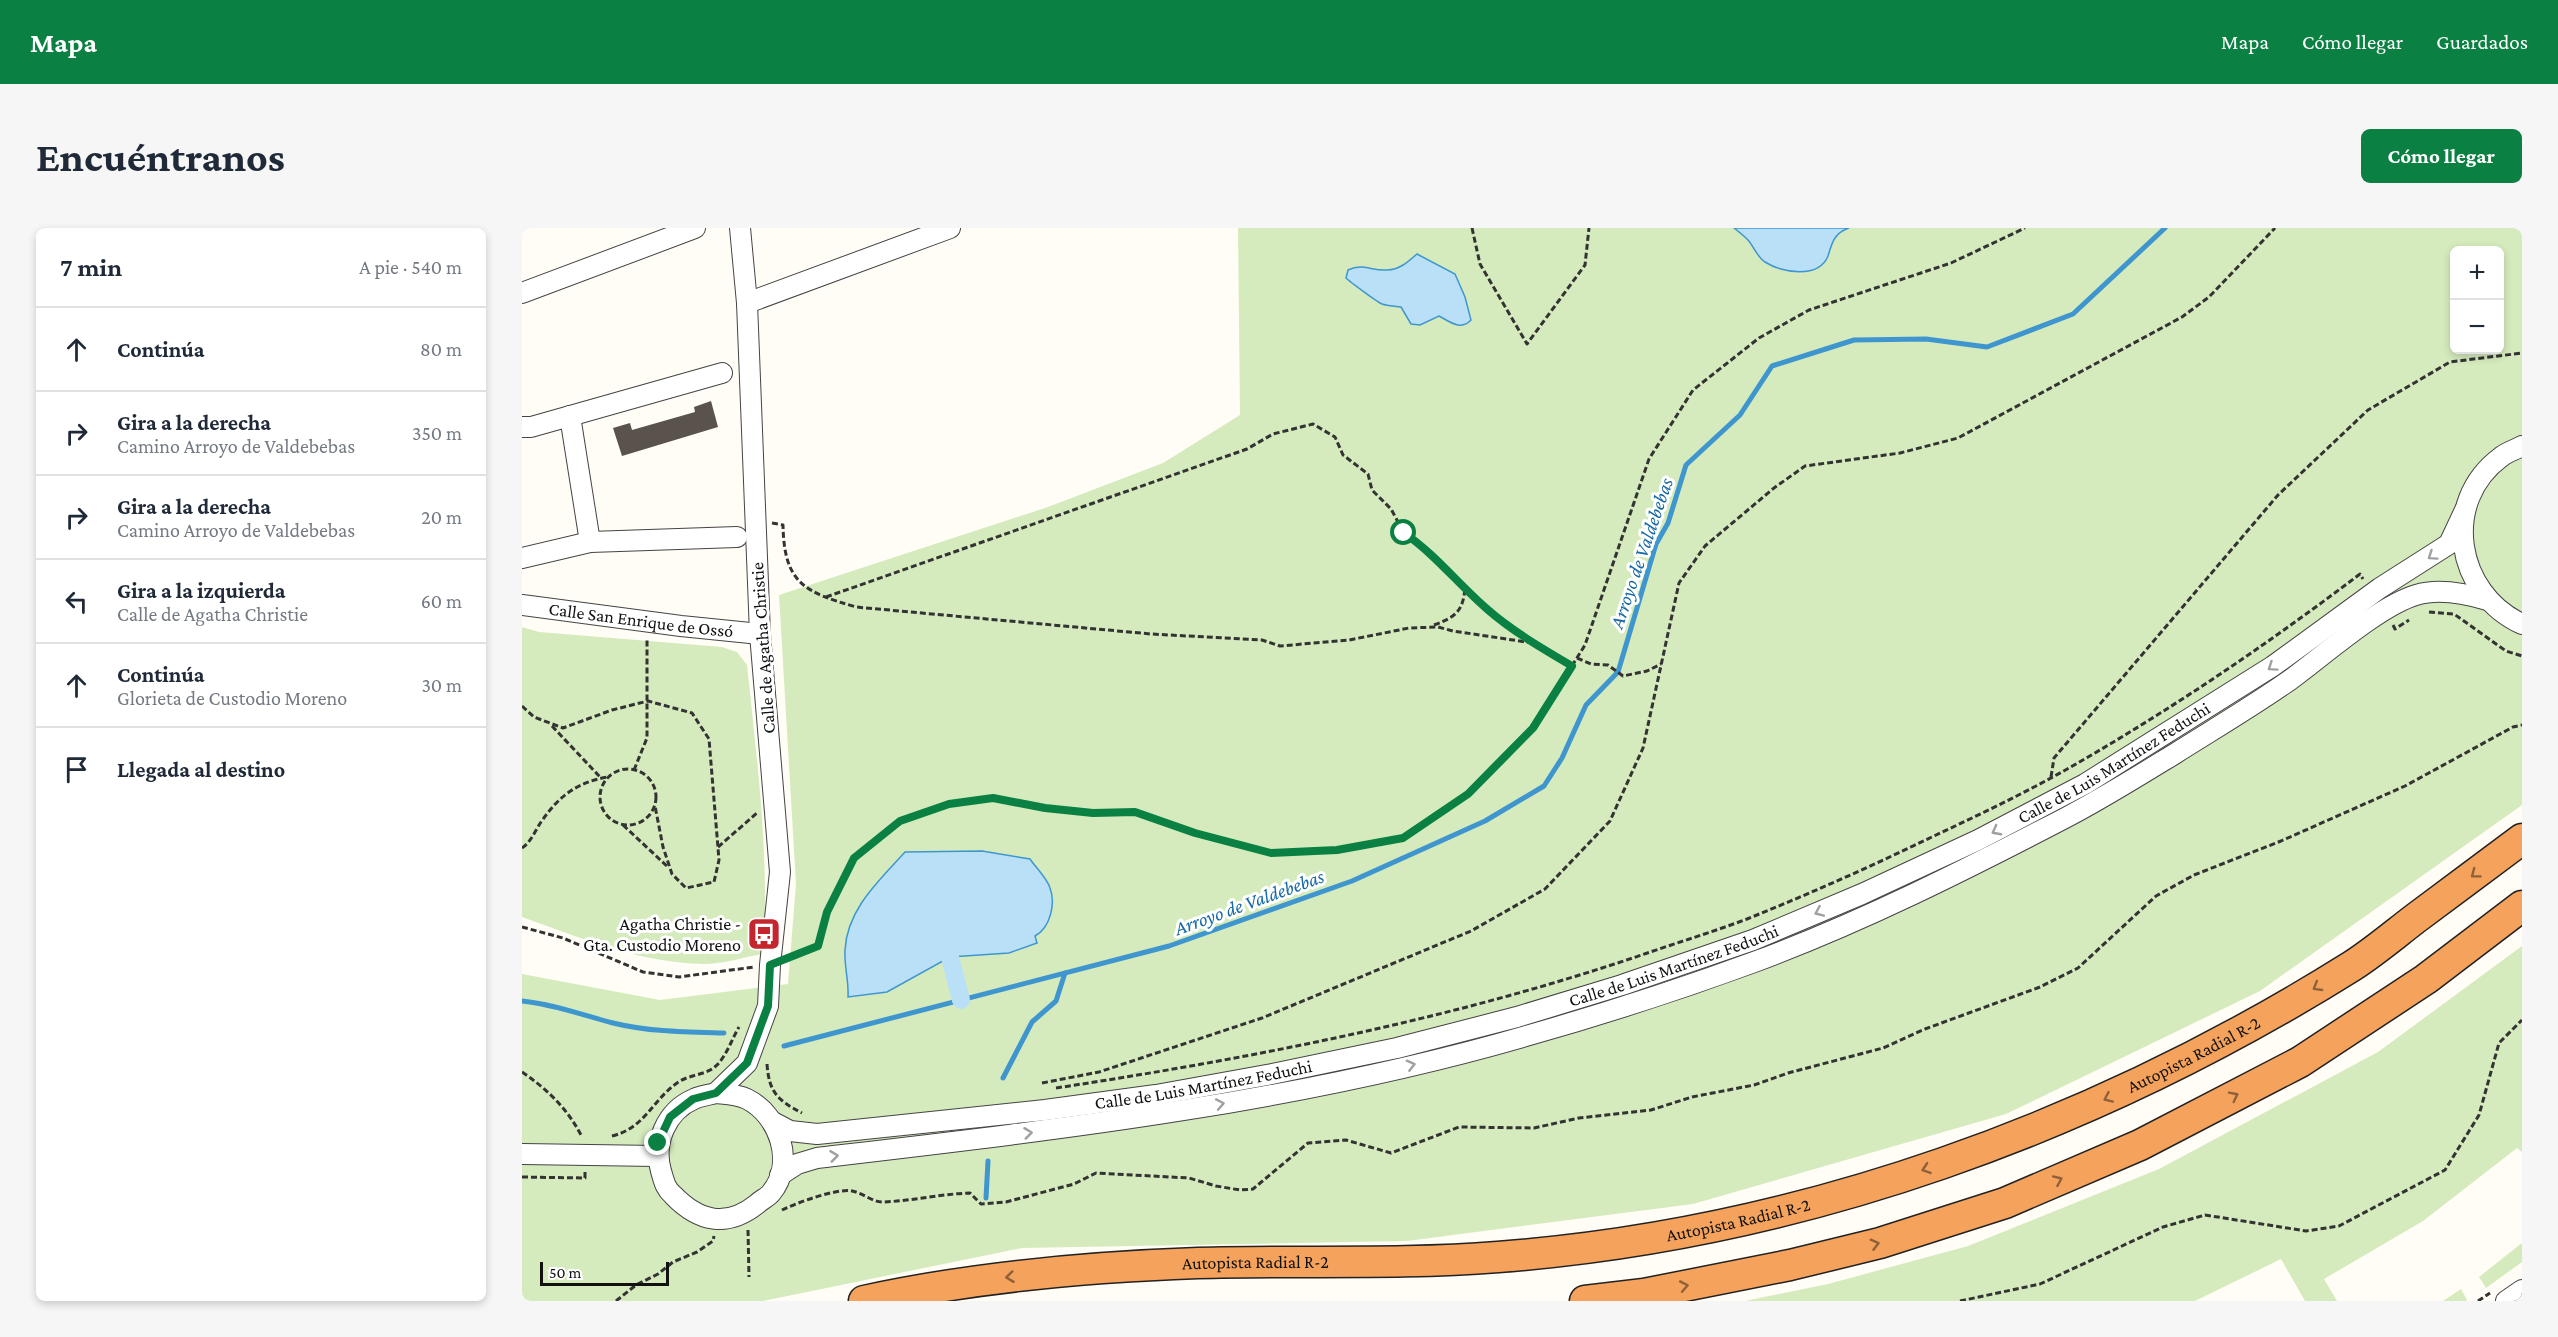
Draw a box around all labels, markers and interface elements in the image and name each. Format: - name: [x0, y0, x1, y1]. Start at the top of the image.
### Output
- text: Mapa: [30, 27, 97, 58]
- text: Mapa: [2221, 30, 2269, 54]
- text: Cómo llegar: [2302, 30, 2403, 54]
- text: Guardados: [2436, 30, 2528, 54]
- button: Cómo llegar: [2361, 129, 2522, 183]
- text: Encuéntranos: [36, 133, 285, 180]
- map controls: [2450, 246, 2504, 354]
- button: +: [2450, 246, 2504, 300]
- text: 7 min: [60, 253, 122, 282]
- text: A pie · 540 m: [359, 256, 462, 278]
- button: −: [2450, 300, 2504, 354]
- icon: ahead: [60, 333, 93, 366]
- text: Continúa: [117, 337, 204, 362]
- text: 80 m: [420, 338, 462, 360]
- text: Gira a la derecha: [117, 410, 271, 435]
- icon: right: [60, 417, 93, 450]
- text: 350 m: [412, 422, 462, 444]
- text: Camino Arroyo de Valdebebas: [117, 435, 355, 457]
- water label: Arroyo de Valdebebas: [1605, 474, 1678, 632]
- text: Gira a la derecha: [117, 494, 271, 519]
- icon: right: [60, 501, 93, 534]
- text: 20 m: [421, 506, 462, 528]
- text: Camino Arroyo de Valdebebas: [117, 519, 355, 541]
- route start: [1390, 519, 1416, 545]
- one-way arrow: [2428, 549, 2439, 560]
- street label: Calle de Agatha Christie: [747, 562, 779, 734]
- text: Gira a la izquierda: [117, 578, 286, 603]
- icon: left: [60, 585, 93, 618]
- text: 60 m: [421, 590, 462, 612]
- street label: Calle San Enrique de Ossó: [547, 599, 734, 641]
- text: Calle de Agatha Christie: [117, 603, 308, 625]
- one-way arrow: [2267, 660, 2278, 671]
- text: Continúa: [117, 662, 204, 687]
- icon: ahead: [60, 669, 93, 702]
- text: 30 m: [421, 674, 462, 696]
- text: Glorieta de Custodio Moreno: [117, 687, 347, 709]
- street label: Calle de Luis Martínez Feduchi: [2014, 698, 2214, 827]
- icon: arrive: [60, 753, 93, 786]
- text: Llegada al destino: [117, 757, 285, 782]
- one-way arrow: [1991, 823, 2002, 835]
- water label: Arroyo de Valdebebas: [1170, 864, 1328, 941]
- one-way arrow: [2471, 866, 2482, 877]
- one-way arrow: [1814, 905, 1825, 917]
- place label: Agatha Christie - Gta. Custodio Moreno: [583, 914, 741, 955]
- bus stop icon: Agatha Christie - Gta. Custodio Moreno: [746, 916, 782, 952]
- street label: Calle de Luis Martínez Feduchi: [1566, 920, 1782, 1011]
- one-way arrow: [2313, 980, 2323, 992]
- street label: Autopista Radial R-2: [2124, 1012, 2264, 1097]
- street label: Calle de Luis Martínez Feduchi: [1093, 1056, 1314, 1113]
- one-way arrow: [1406, 1060, 1416, 1073]
- one-way arrow: [2103, 1091, 2114, 1103]
- one-way arrow: [2228, 1092, 2238, 1103]
- one-way arrow: [1215, 1098, 1225, 1111]
- one-way arrow: [1023, 1127, 1032, 1140]
- route end: [644, 1129, 670, 1155]
- one-way arrow: [829, 1151, 839, 1163]
- one-way arrow: [1921, 1162, 1932, 1174]
- one-way arrow: [2052, 1175, 2063, 1187]
- street label: Autopista Radial R-2: [1665, 1194, 1812, 1245]
- one-way arrow: [1869, 1239, 1879, 1252]
- street label: Autopista Radial R-2: [1182, 1252, 1329, 1274]
- scale bar: [540, 1259, 669, 1286]
- text: 50 m: [549, 1264, 581, 1281]
- one-way arrow: [1005, 1270, 1014, 1283]
- one-way arrow: [1679, 1280, 1689, 1293]

